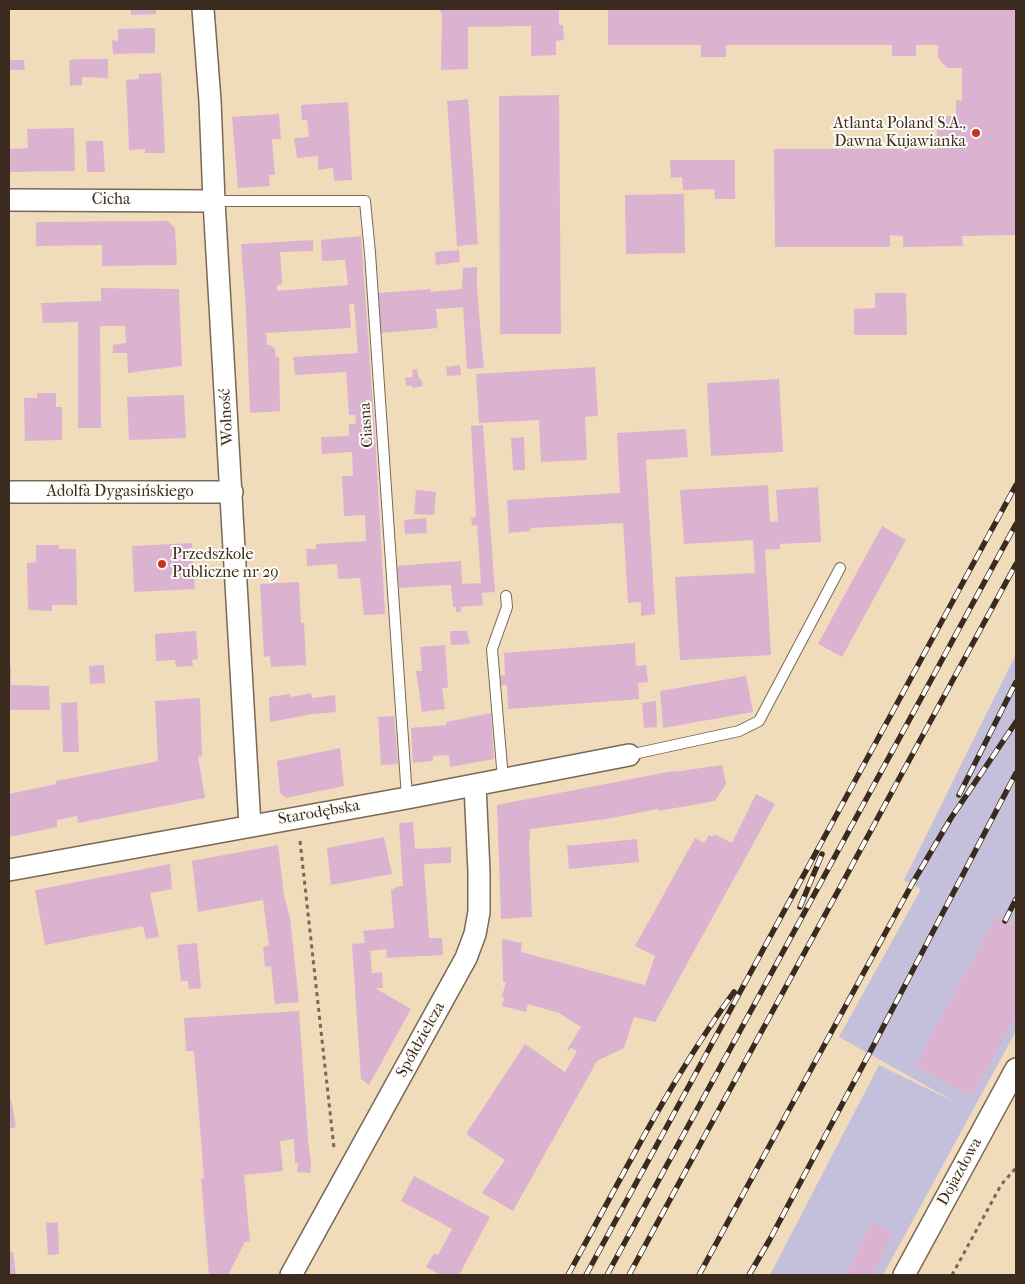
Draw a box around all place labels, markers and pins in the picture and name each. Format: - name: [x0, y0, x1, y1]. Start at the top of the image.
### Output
- place label: Atlanta Poland S.A., Dawna Kujawianka: [833, 114, 966, 152]
- marker: Atlanta Poland S.A., Dawna Kujawianka: [970, 127, 982, 139]
- place label: Przedszkole Publiczne nr 29: [172, 545, 279, 583]
- marker: Przedszkole Publiczne nr 29: [156, 558, 168, 570]

